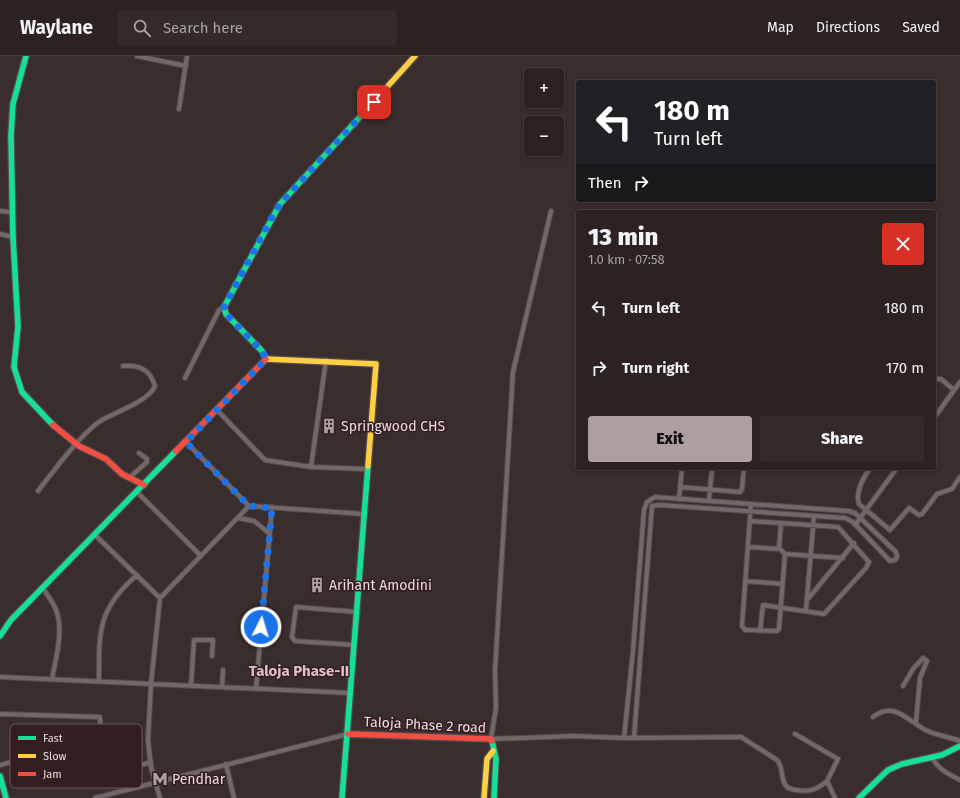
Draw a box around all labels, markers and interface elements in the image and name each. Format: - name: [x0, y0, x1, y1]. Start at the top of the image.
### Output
- search box: [117, 10, 397, 46]
- text: Waylane: [20, 16, 93, 39]
- icon: search: [131, 17, 153, 39]
- text: Search here: [163, 19, 243, 37]
- text: Map: [767, 19, 794, 36]
- text: Directions: [816, 19, 880, 36]
- text: Saved: [902, 19, 940, 36]
- map controls: [524, 68, 564, 156]
- button: +: [524, 68, 564, 108]
- pin: [357, 85, 391, 119]
- icon: arrive: [363, 91, 385, 113]
- text: 180 m: [654, 94, 730, 127]
- icon: left: [588, 96, 640, 148]
- button: −: [524, 116, 564, 156]
- text: Turn left: [654, 128, 723, 150]
- icon: right: [630, 172, 652, 194]
- text: Then: [588, 174, 622, 192]
- text: 13 min: [588, 223, 658, 251]
- button: close: [882, 223, 924, 265]
- text: 1.0 km · 07:58: [588, 252, 665, 267]
- icon: left: [588, 297, 610, 319]
- text: Turn left: [622, 299, 680, 317]
- text: 180 m: [884, 299, 924, 317]
- icon: right: [588, 357, 610, 379]
- text: Turn right: [622, 359, 689, 377]
- text: 170 m: [886, 359, 924, 377]
- button: Exit: [588, 416, 752, 462]
- button: Share: [760, 416, 924, 462]
- building icon: Springwood CHS: [320, 417, 338, 435]
- place label: Springwood CHS: [341, 418, 446, 435]
- building icon: Arihant Amodini: [308, 576, 326, 594]
- place label: Arihant Amodini: [329, 577, 432, 594]
- position arrow: [240, 606, 282, 648]
- district label: Taloja Phase-II: [249, 662, 349, 680]
- street label: Taloja Phase 2 road: [363, 713, 487, 737]
- legend: [10, 724, 142, 788]
- text: Fast: [43, 732, 63, 745]
- text: Slow: [43, 750, 67, 763]
- text: Jam: [43, 768, 62, 781]
- metro station icon: Pendhar: [151, 770, 169, 788]
- place label: Pendhar: [172, 771, 226, 788]

